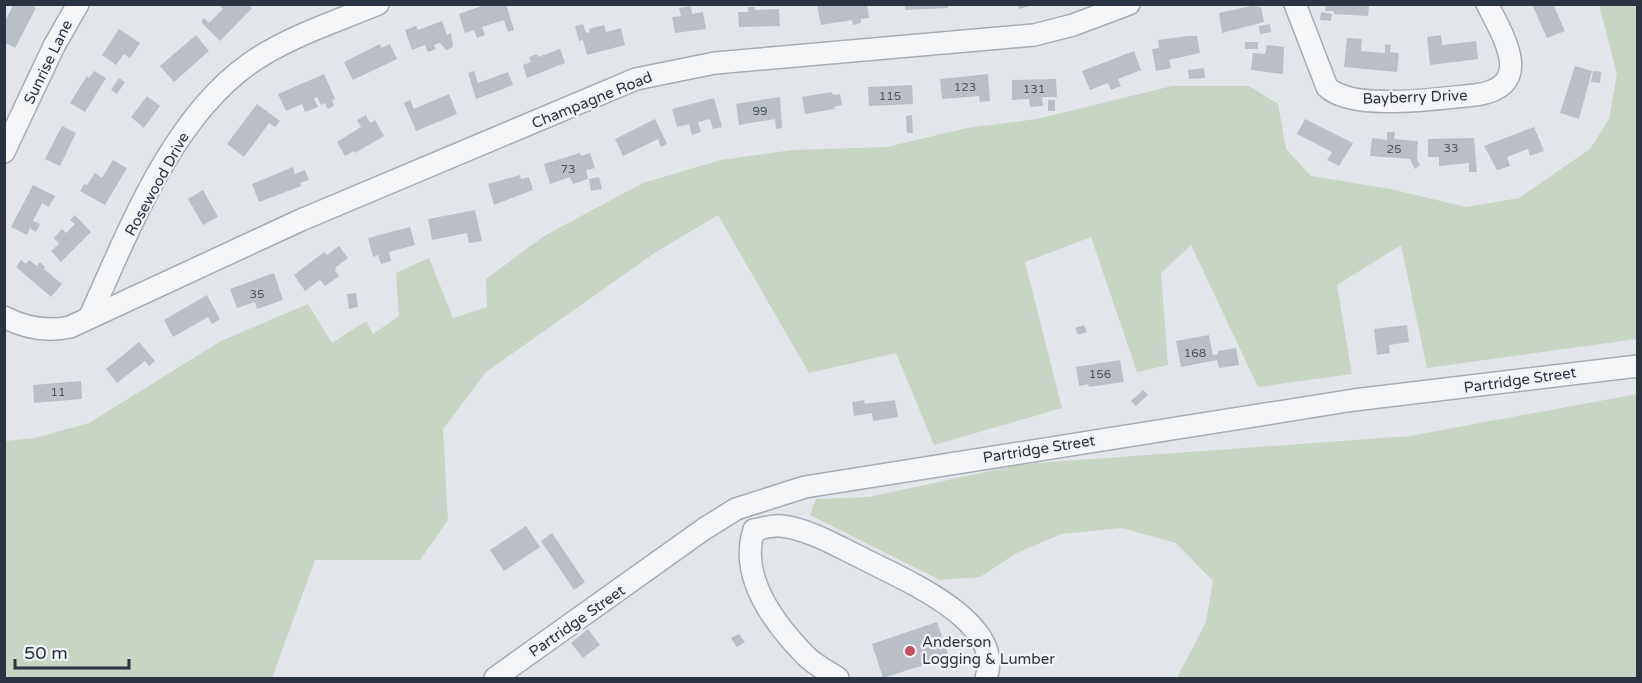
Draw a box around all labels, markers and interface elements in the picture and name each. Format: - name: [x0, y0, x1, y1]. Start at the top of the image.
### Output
- street label: Sunrise Lane: [20, 17, 76, 107]
- street label: Champagne Road: [529, 68, 655, 132]
- house number: 123: [954, 80, 976, 94]
- house number: 131: [1023, 82, 1045, 96]
- street label: Bayberry Drive: [1362, 86, 1468, 108]
- house number: 115: [879, 89, 901, 103]
- house number: 99: [752, 104, 768, 118]
- street label: Rosewood Drive: [121, 129, 193, 239]
- house number: 33: [1443, 141, 1459, 155]
- house number: 25: [1386, 142, 1402, 156]
- house number: 73: [560, 162, 576, 176]
- house number: 35: [249, 287, 265, 301]
- house number: 168: [1184, 346, 1206, 360]
- street label: Partridge Street: [1463, 363, 1578, 397]
- house number: 156: [1089, 367, 1111, 381]
- house number: 11: [50, 385, 66, 399]
- street label: Partridge Street: [982, 431, 1097, 467]
- street label: Partridge Street: [525, 581, 629, 661]
- scale bar: [15, 632, 129, 670]
- place label: Anderson Logging & Lumber: [922, 633, 1055, 668]
- text: 50 m: [24, 642, 68, 664]
- marker: Anderson Logging & Lumber: [903, 644, 917, 658]

